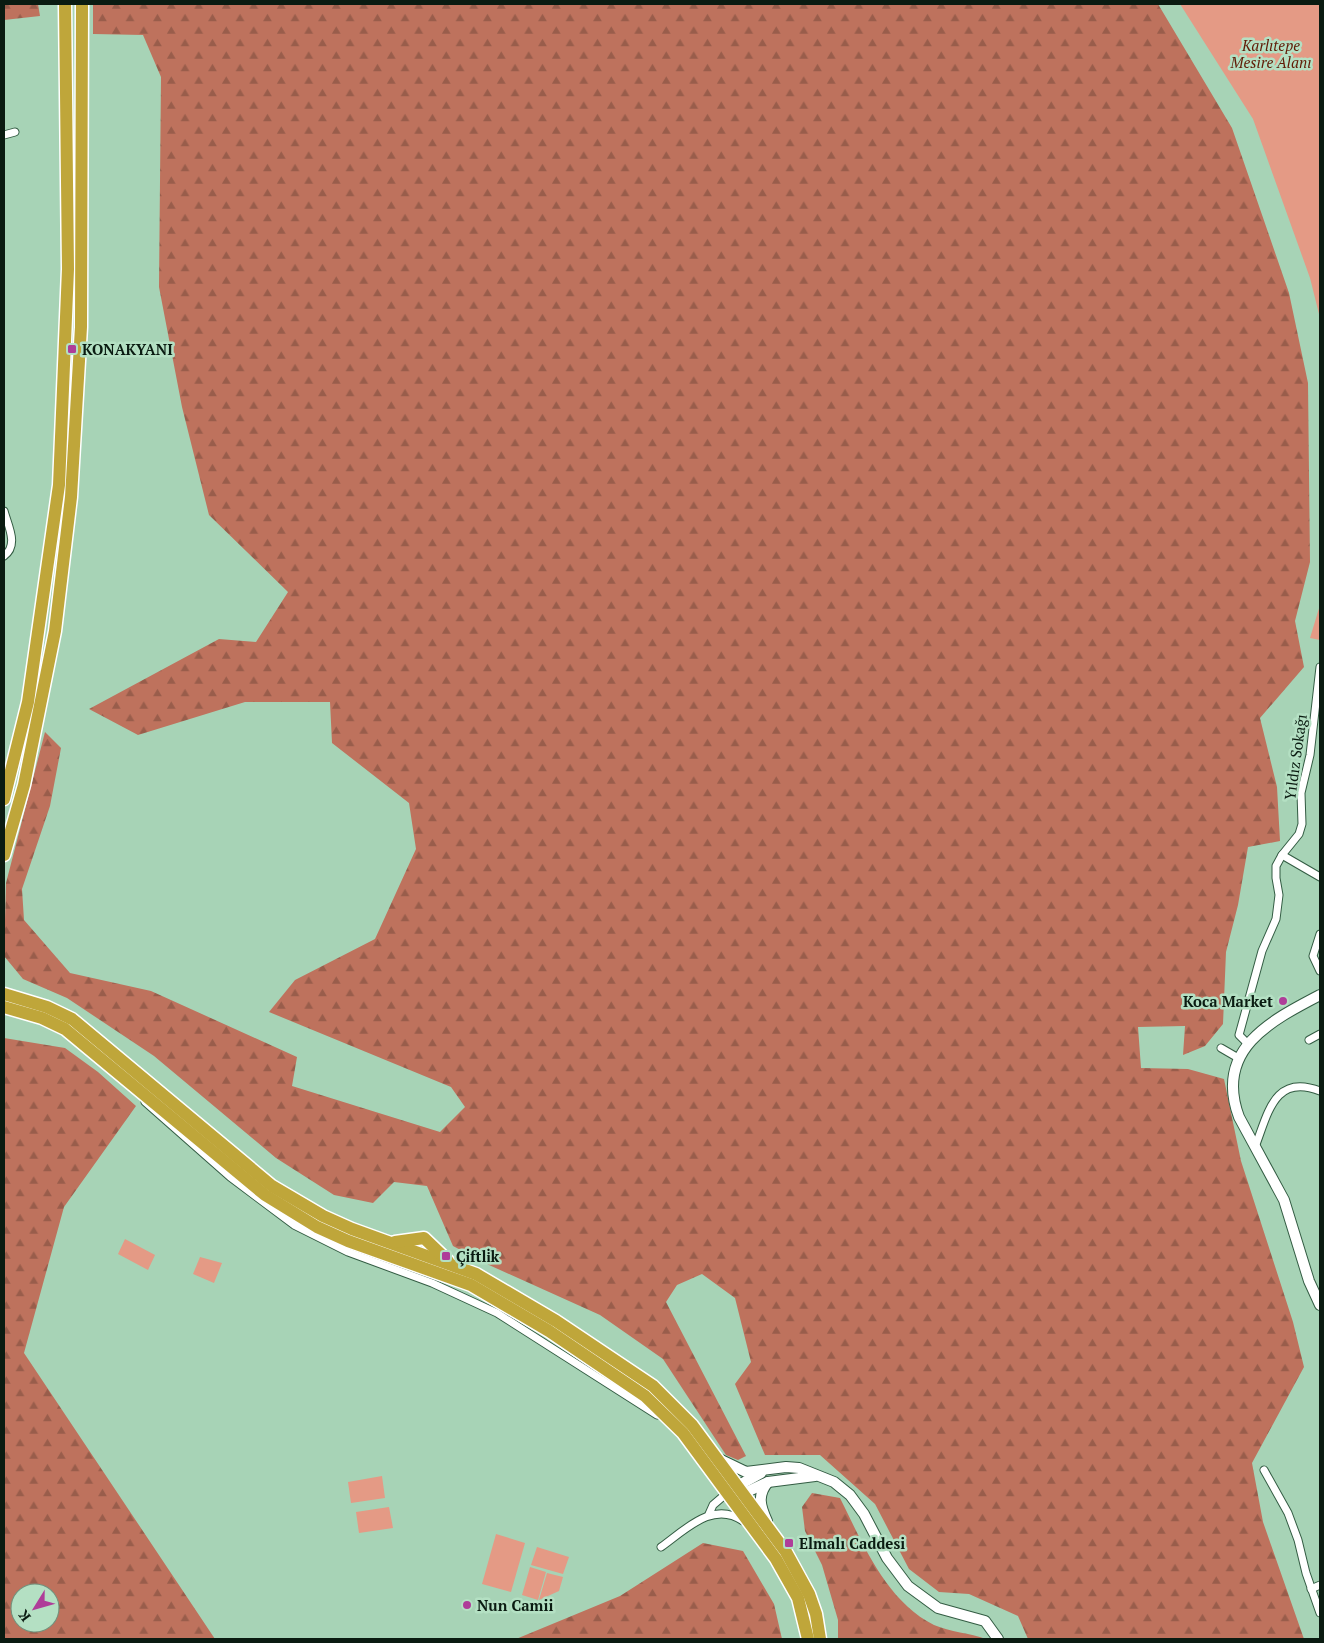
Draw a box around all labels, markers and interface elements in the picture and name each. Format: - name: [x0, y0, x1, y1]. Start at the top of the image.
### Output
- park label: Karlıtepe Mesire Alanı: [1230, 35, 1311, 72]
- place label: KONAKYANI: [82, 339, 173, 359]
- marker: KONAKYANI: [66, 343, 78, 355]
- street label: Yıldız Sokağı: [1279, 713, 1311, 801]
- place label: Koca Market: [1183, 991, 1273, 1011]
- marker: Koca Market: [1277, 995, 1289, 1007]
- place label: Çi̇ftli̇k: [456, 1246, 500, 1267]
- marker: Çi̇ftli̇k: [440, 1250, 452, 1262]
- place label: Elmalı Caddesi: [799, 1533, 905, 1553]
- marker: Elmalı Caddesi: [783, 1537, 795, 1549]
- north arrow: [10, 1583, 60, 1633]
- place label: Nun Camii: [477, 1595, 553, 1615]
- marker: Nun Camii: [461, 1599, 473, 1611]
- text: K: [14, 1606, 35, 1626]

